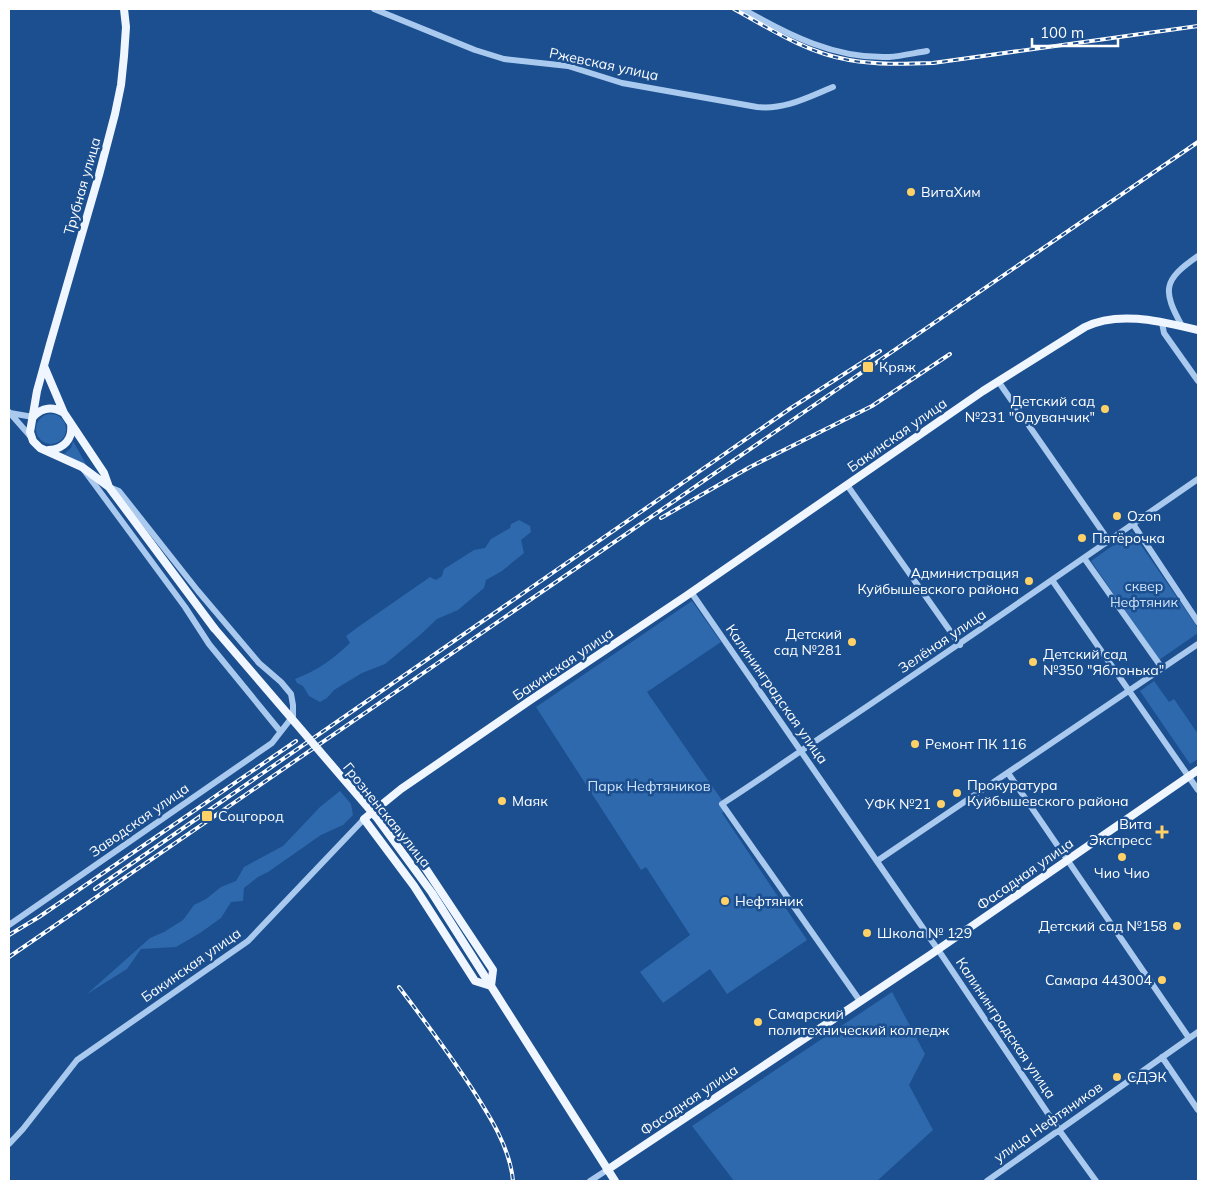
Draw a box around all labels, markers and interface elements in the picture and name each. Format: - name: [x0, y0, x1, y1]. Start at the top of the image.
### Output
- scale bar: [1032, 15, 1118, 47]
- text: 100 m: [1040, 23, 1084, 42]
- street label: Ржевская улица: [548, 44, 660, 84]
- street label: Трубная улица: [59, 135, 105, 237]
- place label: ВитаХим: [921, 183, 981, 201]
- marker: ВитаХим: [905, 186, 917, 198]
- place label: Кряж: [879, 358, 916, 376]
- marker: Кряж: [861, 360, 875, 374]
- place label: Детский сад №231 "Одуванчик": [965, 392, 1095, 426]
- street label: Бакинская улица: [844, 394, 950, 476]
- marker: Детский сад №231 "Одуванчик": [1099, 403, 1111, 415]
- place label: Ozon: [1127, 507, 1161, 525]
- marker: Ozon: [1111, 510, 1123, 522]
- place label: Пятёрочка: [1092, 529, 1165, 547]
- marker: Пятёрочка: [1076, 532, 1088, 544]
- place label: Администрация Куйбышевского района: [857, 564, 1019, 598]
- marker: Администрация Куйбышевского района: [1023, 575, 1035, 587]
- park label: сквер Нефтяник: [1110, 577, 1179, 611]
- street label: Зелёная улица: [895, 605, 989, 677]
- street label: Калининградская улица: [722, 621, 832, 767]
- street label: Бакинская улица: [509, 624, 617, 704]
- place label: Детский сад №281: [774, 625, 842, 659]
- marker: Детский сад №281: [846, 636, 858, 648]
- place label: Детский сад №350 "Яблонька": [1043, 645, 1164, 679]
- marker: Детский сад №350 "Яблонька": [1027, 656, 1039, 668]
- place label: Ремонт ПК 116: [925, 735, 1026, 753]
- marker: Ремонт ПК 116: [909, 738, 921, 750]
- street label: Грозненская улица: [339, 759, 435, 871]
- place label: Прокуратура Куйбышевского района: [967, 776, 1129, 810]
- park label: Парк Нефтяников: [587, 777, 711, 795]
- street label: Заводская улица: [86, 779, 192, 861]
- marker: Прокуратура Куйбышевского района: [951, 787, 963, 799]
- place label: Маяк: [512, 792, 548, 810]
- marker: Маяк: [496, 795, 508, 807]
- place label: УФК №21: [864, 795, 931, 813]
- marker: УФК №21: [935, 798, 947, 810]
- place label: Соцгород: [218, 807, 284, 825]
- marker: Соцгород: [200, 809, 214, 823]
- place label: Вита Экспресс: [1089, 815, 1152, 849]
- marker: Вита Экспресс: [1156, 826, 1168, 838]
- street label: Фасадная улица: [973, 834, 1077, 914]
- marker: Чио Чио: [1116, 851, 1128, 863]
- place label: Чио Чио: [1094, 864, 1150, 882]
- place label: Нефтяник: [735, 892, 804, 910]
- marker: Нефтяник: [719, 895, 731, 907]
- place label: Детский сад №158: [1039, 917, 1167, 935]
- marker: Детский сад №158: [1171, 920, 1183, 932]
- street label: Бакинская улица: [138, 924, 244, 1006]
- place label: Школа № 129: [877, 924, 972, 942]
- marker: Школа № 129: [861, 927, 873, 939]
- street label: Калининградская улица: [952, 954, 1060, 1102]
- place label: Самара 443004: [1045, 971, 1153, 989]
- marker: Самара 443004: [1156, 974, 1168, 986]
- place label: Самарский политехнический колледж: [768, 1005, 950, 1039]
- marker: Самарский политехнический колледж: [752, 1016, 764, 1028]
- street label: Фасадная улица: [637, 1061, 741, 1139]
- place label: СДЭК: [1127, 1068, 1167, 1086]
- marker: СДЭК: [1111, 1071, 1123, 1083]
- street label: улица Нефтяников: [990, 1078, 1106, 1166]

